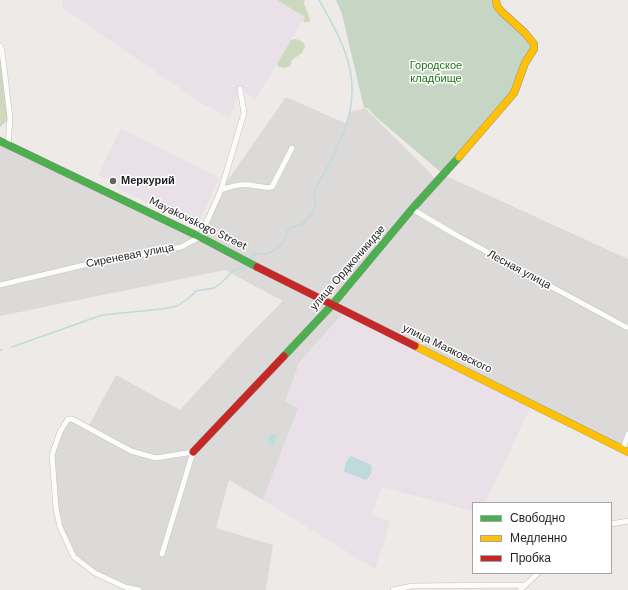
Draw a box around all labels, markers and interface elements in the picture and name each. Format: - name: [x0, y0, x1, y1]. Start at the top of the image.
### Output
- park label: Городское кладбище: [410, 59, 462, 85]
- place label: Меркурий: [121, 174, 175, 188]
- marker: Меркурий: [108, 176, 118, 186]
- street label: Mayakovskogo Street: [147, 195, 249, 253]
- street label: улица Орджоникидзе: [308, 223, 388, 313]
- street label: Сиреневая улица: [85, 241, 175, 271]
- street label: Лесная улица: [485, 248, 553, 292]
- street label: улица Маяковского: [400, 322, 494, 376]
- legend: [472, 502, 612, 574]
- text: Свободно: [510, 510, 565, 526]
- text: Медленно: [510, 530, 567, 546]
- text: Пробка: [510, 550, 551, 566]

